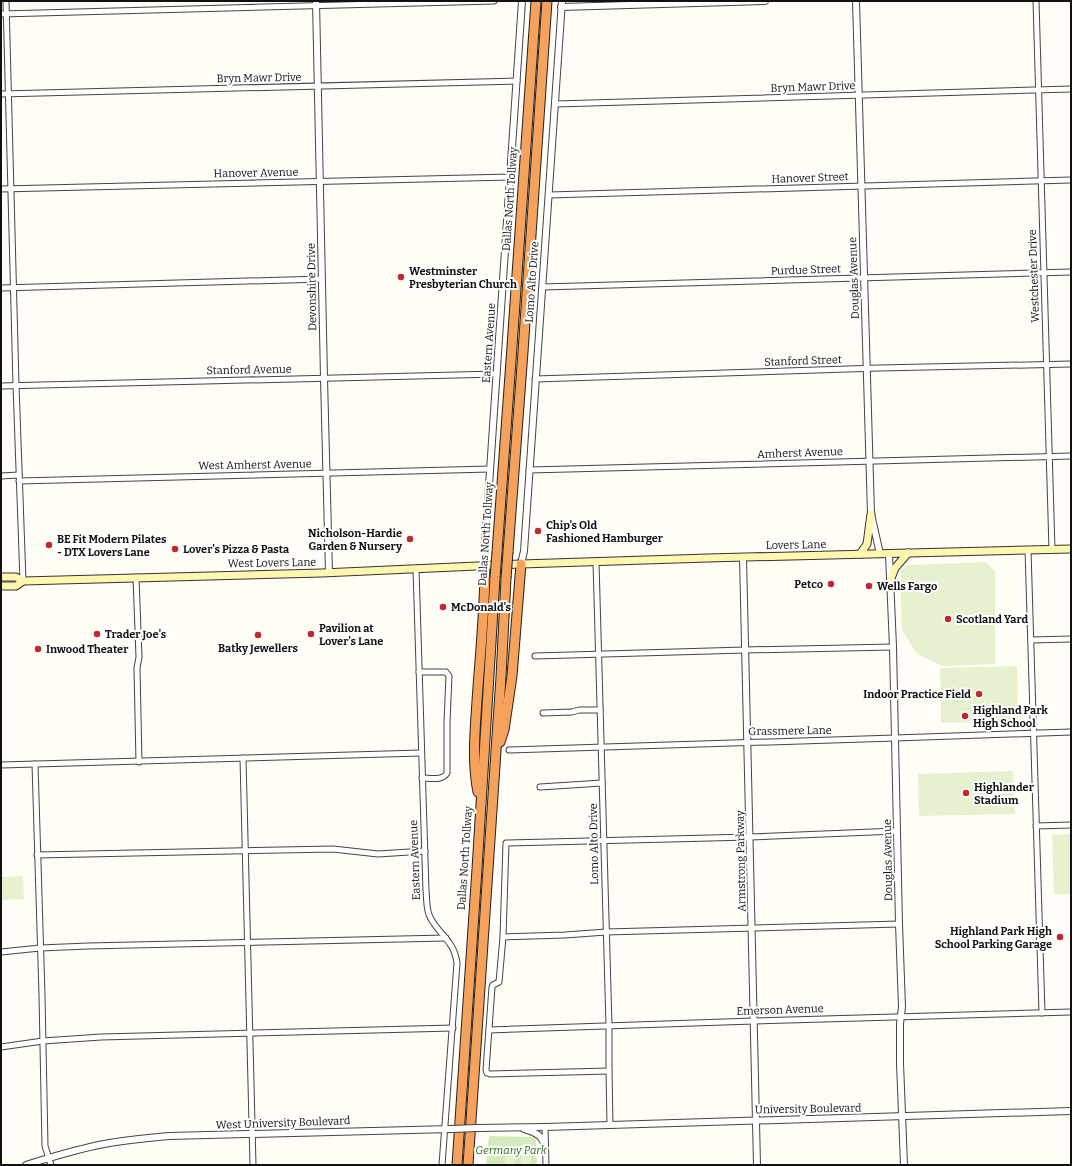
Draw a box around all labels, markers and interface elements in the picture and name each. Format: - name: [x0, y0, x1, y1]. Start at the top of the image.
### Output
- street label: Bryn Mawr Drive: [216, 71, 302, 85]
- street label: Bryn Mawr Drive: [770, 79, 856, 95]
- street label: Dallas North Tollway: [500, 146, 520, 252]
- street label: Hanover Avenue: [213, 166, 299, 180]
- street label: Hanover Street: [771, 170, 849, 186]
- street label: Westchester Drive: [1026, 229, 1042, 323]
- street label: Douglas Avenue: [846, 237, 862, 319]
- street label: Lomo Alto Drive: [523, 241, 541, 323]
- street label: Devonshire Drive: [305, 243, 319, 331]
- street label: Purdue Street: [771, 262, 841, 278]
- place label: Westminster Presbyterian Church: [409, 265, 517, 291]
- marker: Westminster Presbyterian Church: [396, 272, 406, 282]
- street label: Eastern Avenue: [480, 302, 498, 384]
- street label: Stanford Street: [764, 353, 842, 369]
- street label: Stanford Avenue: [206, 363, 292, 377]
- street label: Amherst Avenue: [757, 445, 843, 461]
- street label: West Amherst Avenue: [198, 458, 312, 472]
- street label: Dallas North Tollway: [476, 481, 496, 587]
- place label: Chip's Old Fashioned Hamburger: [546, 519, 664, 545]
- marker: Chip's Old Fashioned Hamburger: [533, 526, 543, 536]
- place label: Nicholson-Hardie Garden & Nursery: [308, 527, 403, 553]
- place label: BE Fit Modern Pilates - DTX Lovers Lane: [57, 533, 167, 559]
- marker: Nicholson-Hardie Garden & Nursery: [405, 534, 415, 544]
- street label: Lovers Lane: [766, 538, 826, 552]
- marker: BE Fit Modern Pilates - DTX Lovers Lane: [44, 540, 54, 550]
- place label: Lover's Pizza & Pasta: [183, 543, 290, 556]
- marker: Lover's Pizza & Pasta: [170, 544, 180, 554]
- street label: West Lovers Lane: [228, 556, 316, 570]
- place label: Petco: [794, 578, 823, 591]
- marker: Petco: [826, 579, 836, 589]
- place label: Wells Fargo: [877, 580, 937, 593]
- marker: Wells Fargo: [864, 581, 874, 591]
- place label: McDonald's: [451, 601, 512, 614]
- marker: McDonald's: [438, 602, 448, 612]
- place label: Scotland Yard: [956, 613, 1028, 626]
- marker: Scotland Yard: [943, 614, 953, 624]
- place label: Pavilion at Lover's Lane: [319, 622, 383, 648]
- place label: Trader Joe's: [105, 628, 167, 641]
- marker: Trader Joe's: [92, 629, 102, 639]
- marker: Pavilion at Lover's Lane: [306, 629, 316, 639]
- marker: Batky Jewellers: [253, 630, 263, 640]
- place label: Batky Jewellers: [218, 642, 299, 655]
- place label: Inwood Theater: [46, 643, 129, 656]
- marker: Inwood Theater: [33, 644, 43, 654]
- place label: Indoor Practice Field: [863, 688, 971, 701]
- marker: Indoor Practice Field: [974, 689, 984, 699]
- place label: Highland Park High School: [973, 704, 1048, 730]
- marker: Highland Park High School: [960, 711, 970, 721]
- street label: Grassmere Lane: [748, 724, 832, 738]
- place label: Highlander Stadium: [974, 781, 1035, 807]
- marker: Highlander Stadium: [961, 788, 971, 798]
- street label: Lomo Alto Drive: [587, 803, 601, 885]
- street label: Dallas North Tollway: [455, 805, 475, 911]
- street label: Armstrong Parkway: [734, 810, 748, 912]
- street label: Douglas Avenue: [881, 819, 895, 901]
- street label: Eastern Avenue: [407, 820, 423, 900]
- place label: Highland Park High School Parking Garage: [935, 925, 1052, 951]
- marker: Highland Park High School Parking Garage: [1055, 932, 1065, 942]
- street label: Emerson Avenue: [736, 1002, 824, 1018]
- street label: University Boulevard: [754, 1102, 862, 1116]
- street label: West University Boulevard: [215, 1114, 351, 1132]
- park label: Germany Park: [475, 1144, 548, 1157]

